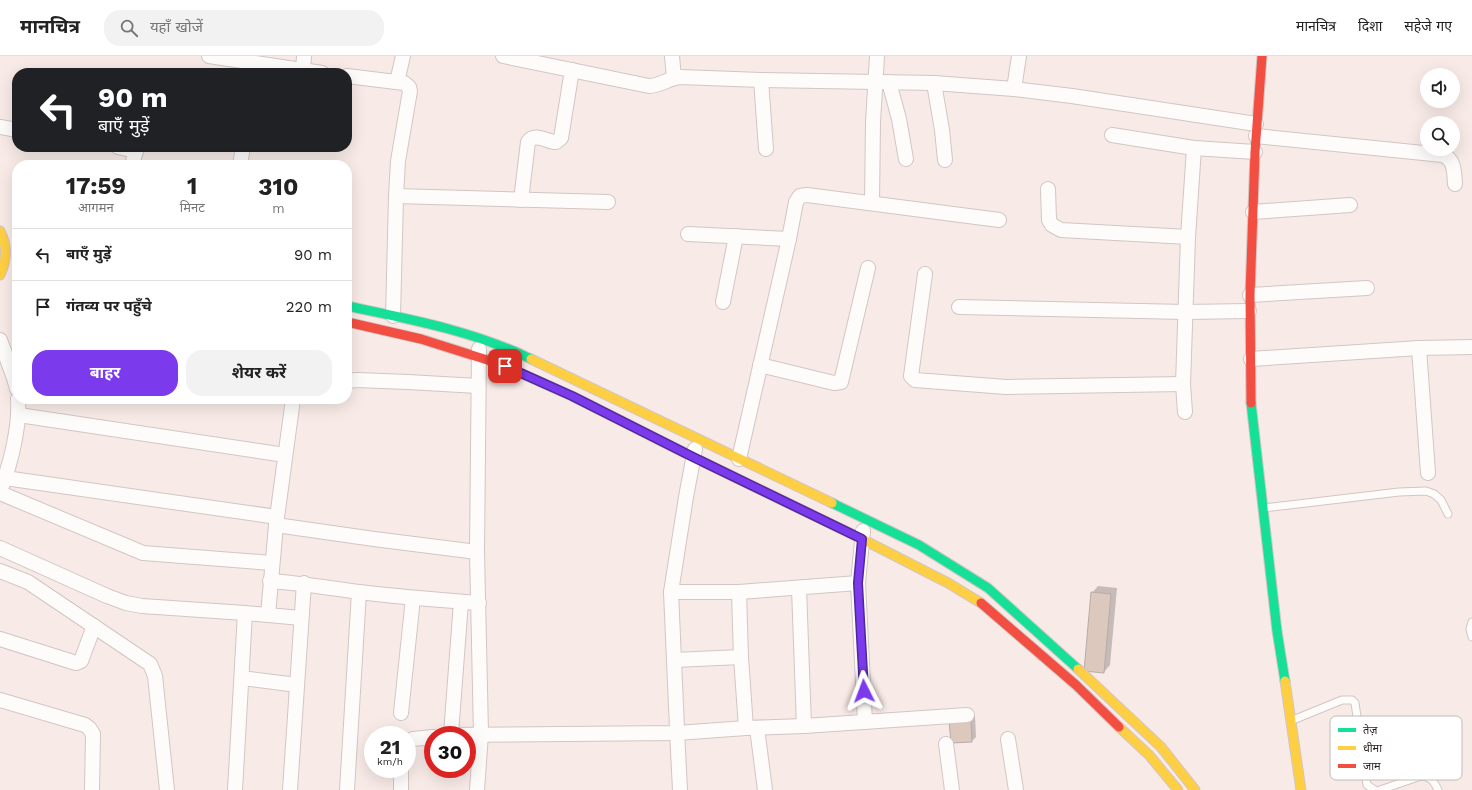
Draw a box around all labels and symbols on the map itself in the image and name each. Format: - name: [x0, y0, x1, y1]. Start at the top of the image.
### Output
- pin: [488, 349, 522, 383]
- position arrow: [843, 670, 885, 712]
- legend: [1330, 716, 1462, 780]
- text: तेज़: [1363, 724, 1378, 737]
- speed limit sign: 30: [424, 726, 476, 778]
- text: धीमा: [1363, 742, 1382, 755]
- text: जाम: [1363, 760, 1381, 773]

